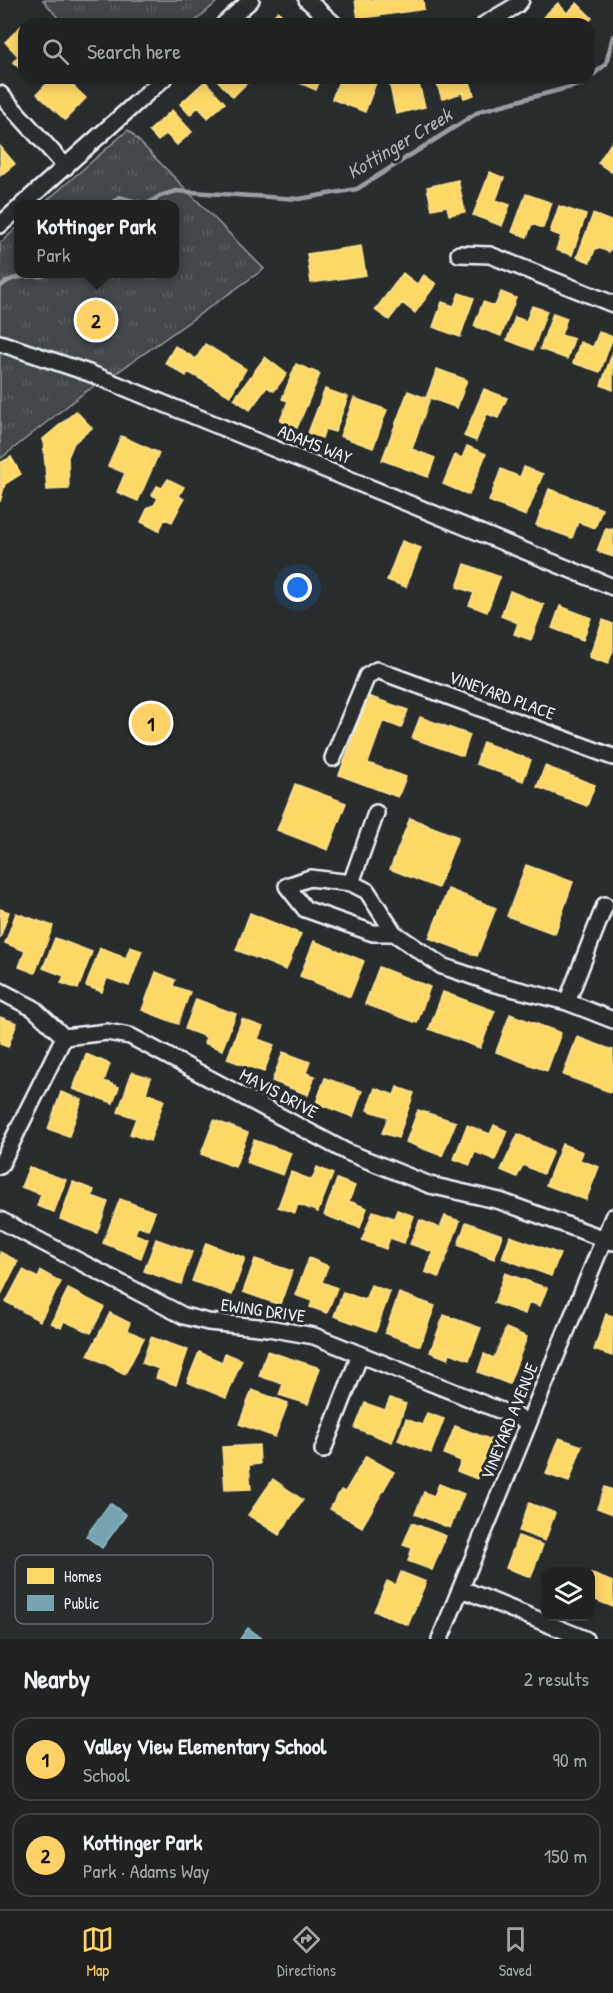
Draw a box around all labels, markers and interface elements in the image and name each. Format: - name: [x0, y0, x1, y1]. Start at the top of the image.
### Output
- search box: [18, 18, 595, 84]
- icon: search: [39, 35, 72, 68]
- text: Search here: [87, 36, 181, 66]
- water label: Kottinger Creek: [342, 100, 458, 186]
- popup: [14, 200, 179, 278]
- text: Kottinger Park: [37, 211, 156, 241]
- text: Park: [37, 241, 70, 268]
- pin: 2: [76, 298, 116, 342]
- street label: ADAMS WAY: [275, 418, 355, 470]
- your location: [283, 573, 312, 602]
- street label: VINEYARD PLACE: [445, 664, 559, 726]
- pin: 1: [132, 700, 170, 746]
- street label: MAVIS DRIVE: [235, 1062, 323, 1124]
- street label: EWING DRIVE: [219, 1292, 307, 1328]
- street label: VINEYARD AVENUE: [474, 1359, 544, 1483]
- legend: [15, 1555, 213, 1624]
- text: Homes: [64, 1565, 101, 1587]
- map controls: [541, 1567, 595, 1621]
- button: layers: [541, 1567, 595, 1621]
- text: Public: [64, 1592, 100, 1614]
- text: Nearby: [24, 1661, 90, 1696]
- text: 2 results: [524, 1665, 589, 1692]
- text: Valley View Elementary School: [83, 1731, 326, 1761]
- text: 1: [42, 1746, 49, 1773]
- text: 90 m: [553, 1746, 587, 1773]
- text: School: [83, 1761, 130, 1788]
- text: Kottinger Park: [83, 1827, 202, 1857]
- text: 2: [41, 1842, 50, 1869]
- text: 150 m: [544, 1842, 587, 1869]
- text: Park · Adams Way: [83, 1857, 210, 1884]
- tab: Map: [81, 1923, 114, 1981]
- tab: Directions: [277, 1923, 336, 1981]
- tab: Saved: [499, 1923, 532, 1981]

